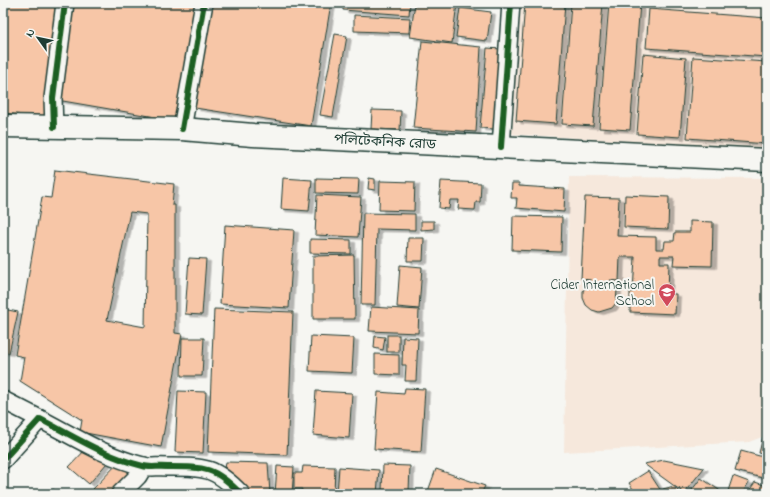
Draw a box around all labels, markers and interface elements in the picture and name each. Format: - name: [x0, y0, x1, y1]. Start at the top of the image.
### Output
- north arrow: [18, 18, 58, 58]
- text: N: [22, 26, 39, 41]
- street label: পলিটেকনিক রোড: [333, 129, 437, 156]
- place label: Cider International School: [551, 275, 654, 312]
- school or university icon: Cider International School: [657, 282, 677, 307]

